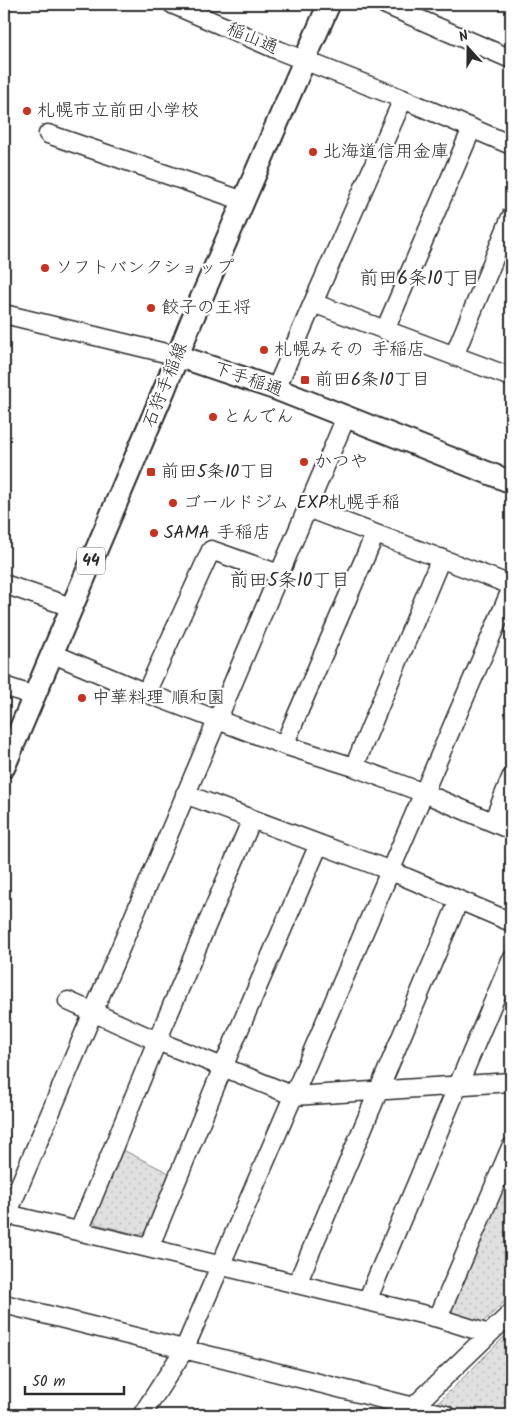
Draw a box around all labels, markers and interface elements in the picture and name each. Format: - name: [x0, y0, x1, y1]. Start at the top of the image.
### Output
- street label: 稲山通: [221, 15, 283, 63]
- north arrow: [442, 22, 492, 72]
- text: N: [456, 25, 472, 49]
- place label: 札幌市立前田小学校: [37, 97, 199, 126]
- marker: 札幌市立前田小学校: [21, 105, 33, 117]
- place label: 北海道信用金庫: [323, 138, 449, 167]
- marker: 北海道信用金庫: [307, 146, 319, 158]
- place label: ソフトバンクショップ: [55, 254, 234, 283]
- marker: ソフトバンクショップ: [39, 262, 51, 274]
- district label: 前田6条10丁目: [359, 264, 481, 294]
- place label: 餃子の王将: [161, 294, 251, 323]
- marker: 餃子の王将: [145, 302, 157, 314]
- place label: 札幌みその 手稲店: [274, 336, 425, 365]
- street label: 石狩手稲線: [136, 338, 196, 432]
- marker: 札幌みその 手稲店: [258, 344, 270, 356]
- street label: 下手稲通: [209, 355, 287, 405]
- place label: 前田6条10丁目: [315, 366, 430, 395]
- marker: 前田6条10丁目: [299, 374, 311, 386]
- place label: とんでん: [223, 403, 294, 432]
- marker: とんでん: [207, 411, 219, 423]
- place label: かつや: [314, 448, 368, 477]
- marker: かつや: [298, 456, 310, 468]
- place label: 前田5条10丁目: [161, 458, 275, 487]
- marker: 前田5条10丁目: [145, 466, 157, 478]
- place label: ゴールドジム EXP札幌手稲: [183, 489, 400, 518]
- marker: ゴールドジム EXP札幌手稲: [167, 497, 179, 509]
- place label: SAMA 手稲店: [164, 519, 271, 548]
- marker: SAMA 手稲店: [148, 527, 160, 539]
- road number: 44: [77, 548, 105, 574]
- district label: 前田5条10丁目: [230, 566, 350, 596]
- place label: 中華料理 順和園: [92, 684, 225, 713]
- marker: 中華料理 順和園: [76, 692, 88, 704]
- scale bar: [25, 1364, 124, 1396]
- text: 50 m: [32, 1370, 66, 1394]

